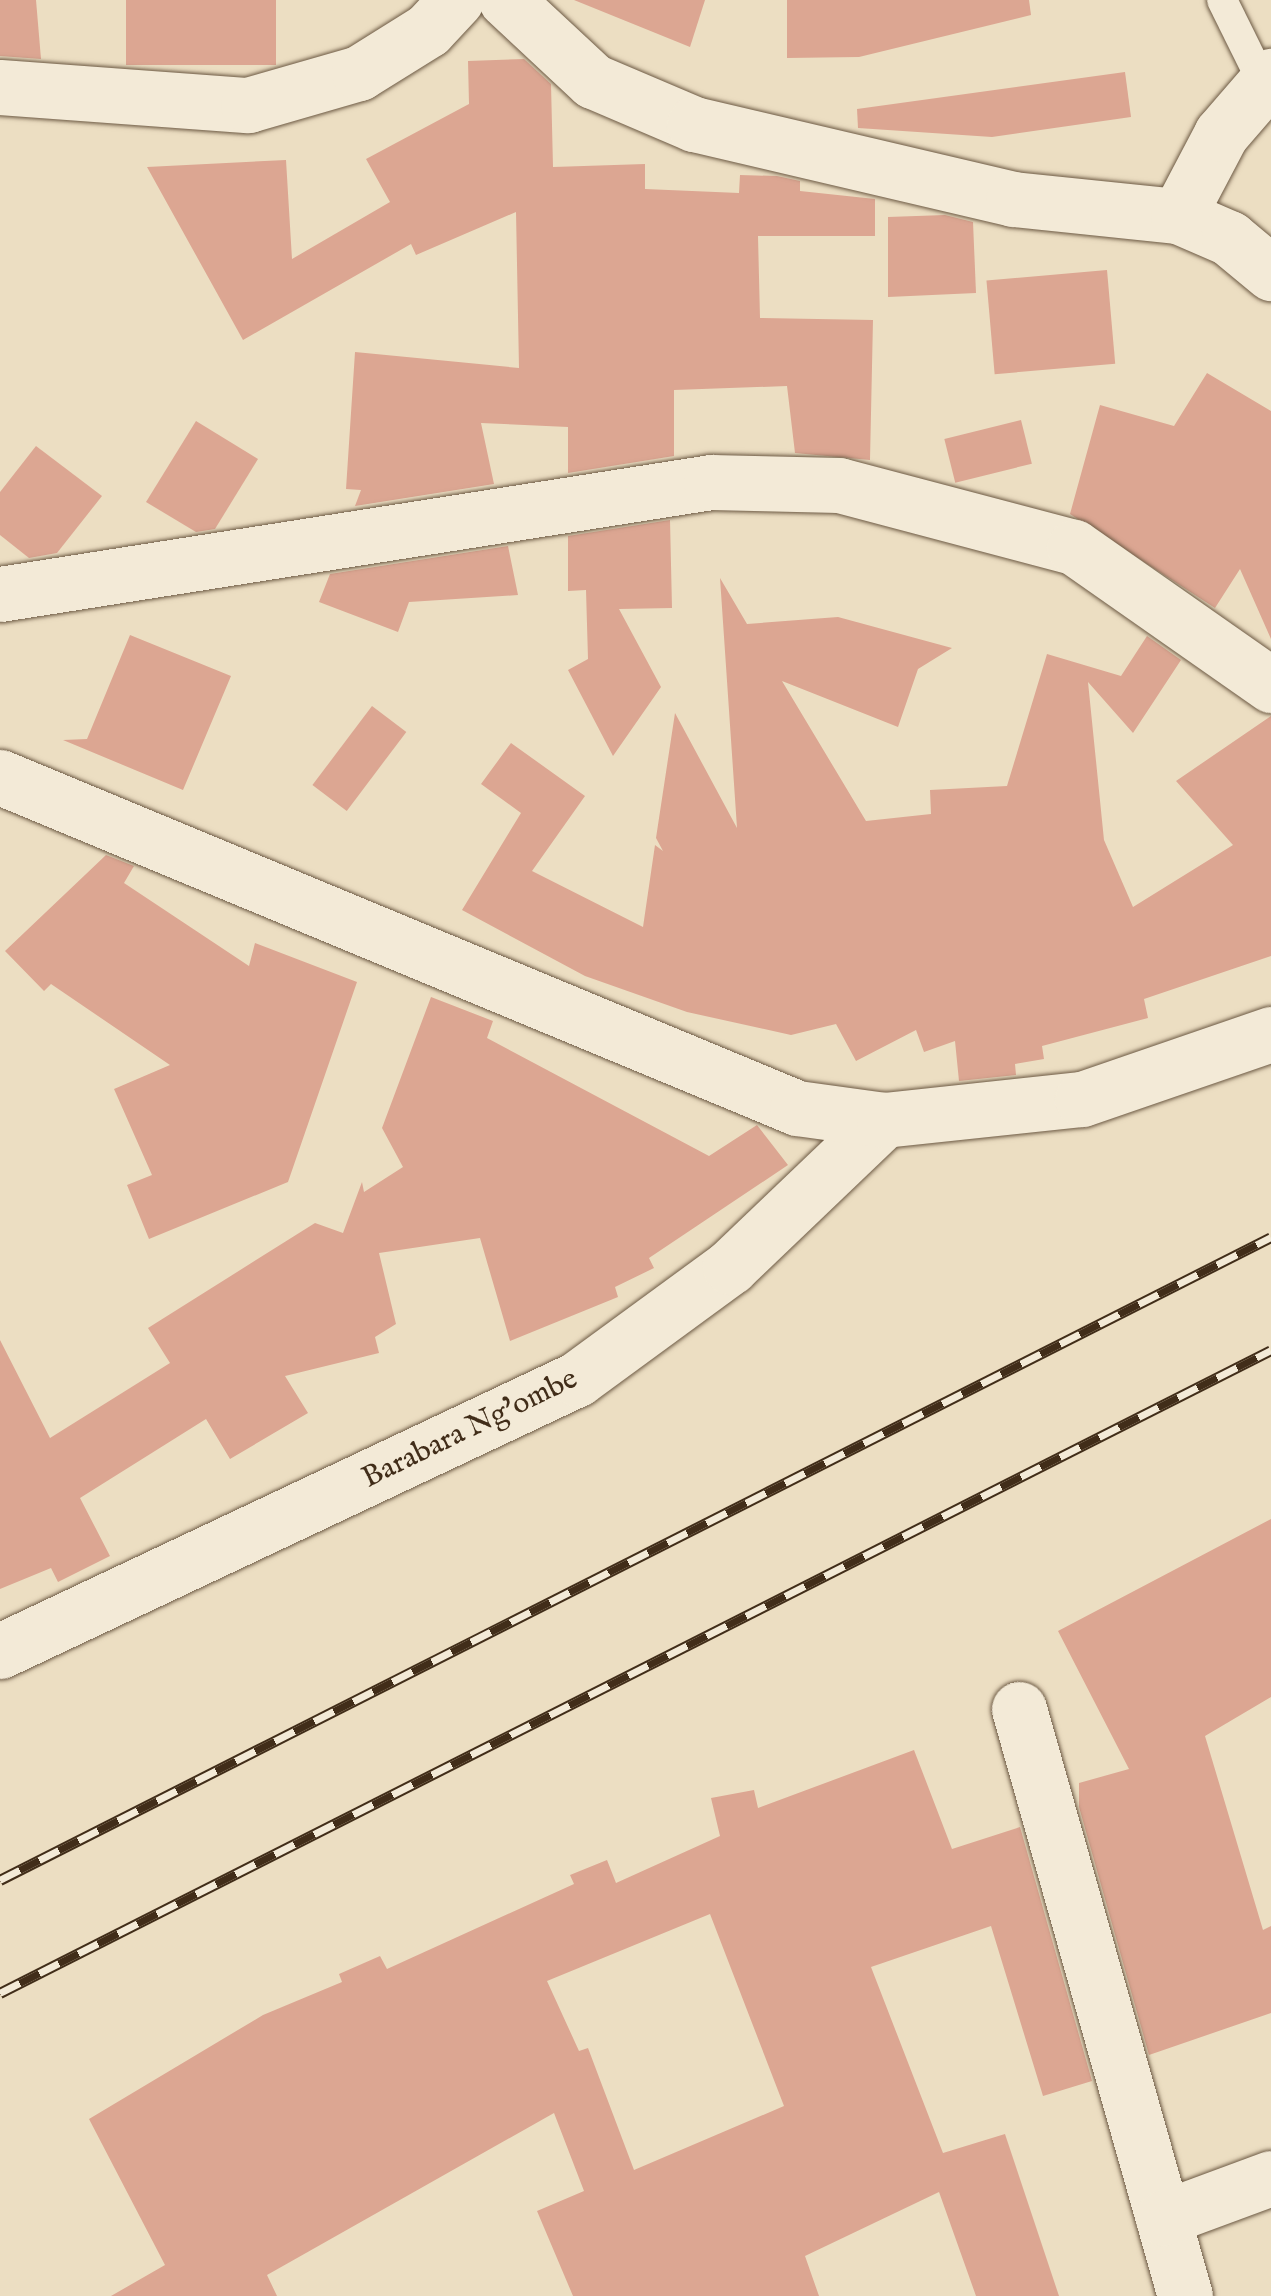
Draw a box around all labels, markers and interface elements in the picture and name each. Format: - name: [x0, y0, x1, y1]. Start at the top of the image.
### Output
- street label: Barabara Ng'ombe: [356, 1361, 584, 1497]

